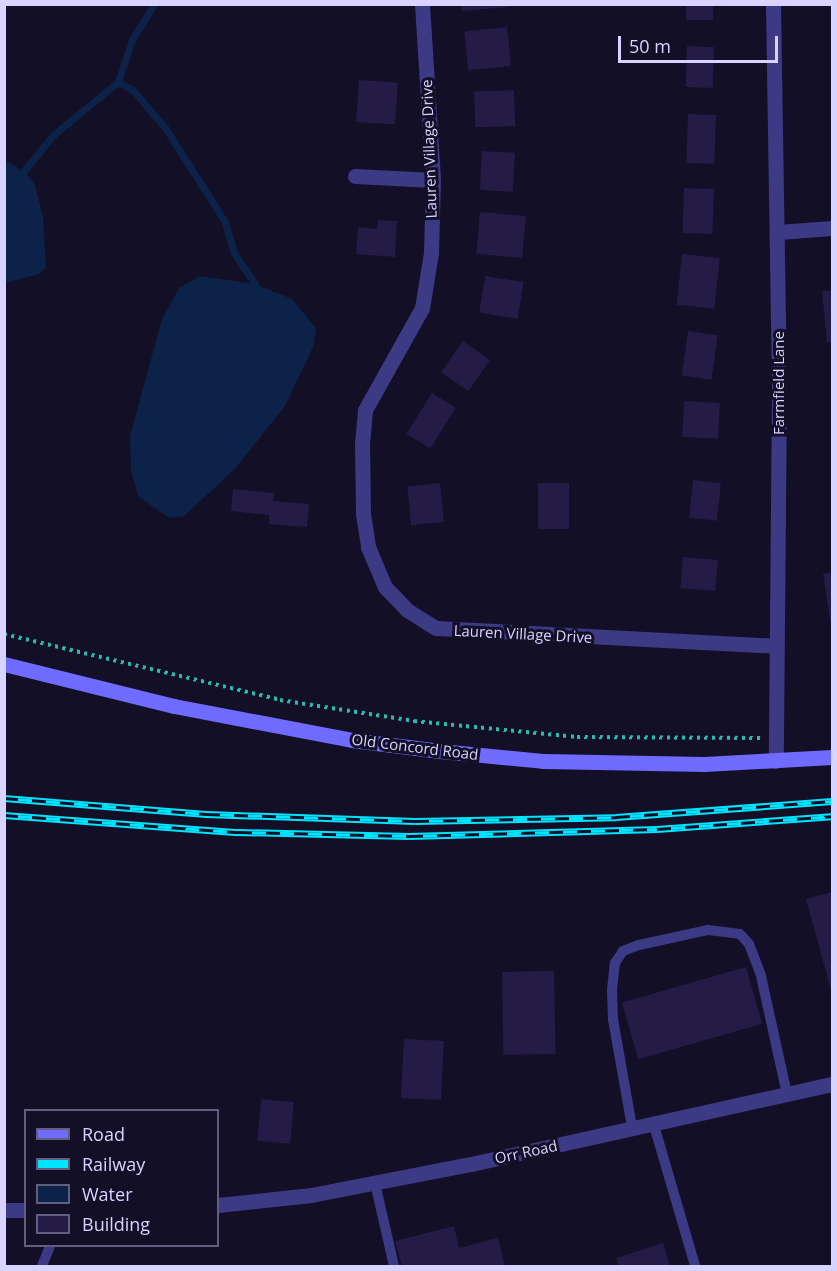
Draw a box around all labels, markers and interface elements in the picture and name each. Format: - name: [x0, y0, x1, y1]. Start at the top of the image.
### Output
- scale bar: [621, 24, 782, 62]
- text: 50 m: [629, 34, 671, 58]
- street label: Lauren Village Drive: [418, 79, 440, 219]
- street label: Farmfield Lane: [770, 331, 788, 435]
- street label: Lauren Village Drive: [453, 621, 593, 647]
- street label: Old Concord Road: [351, 730, 479, 764]
- legend: [24, 1109, 219, 1247]
- text: Road: [82, 1122, 125, 1146]
- street label: Orr Road: [493, 1137, 559, 1167]
- text: Railway: [82, 1152, 145, 1176]
- text: Water: [82, 1182, 133, 1206]
- text: Building: [82, 1212, 150, 1236]

